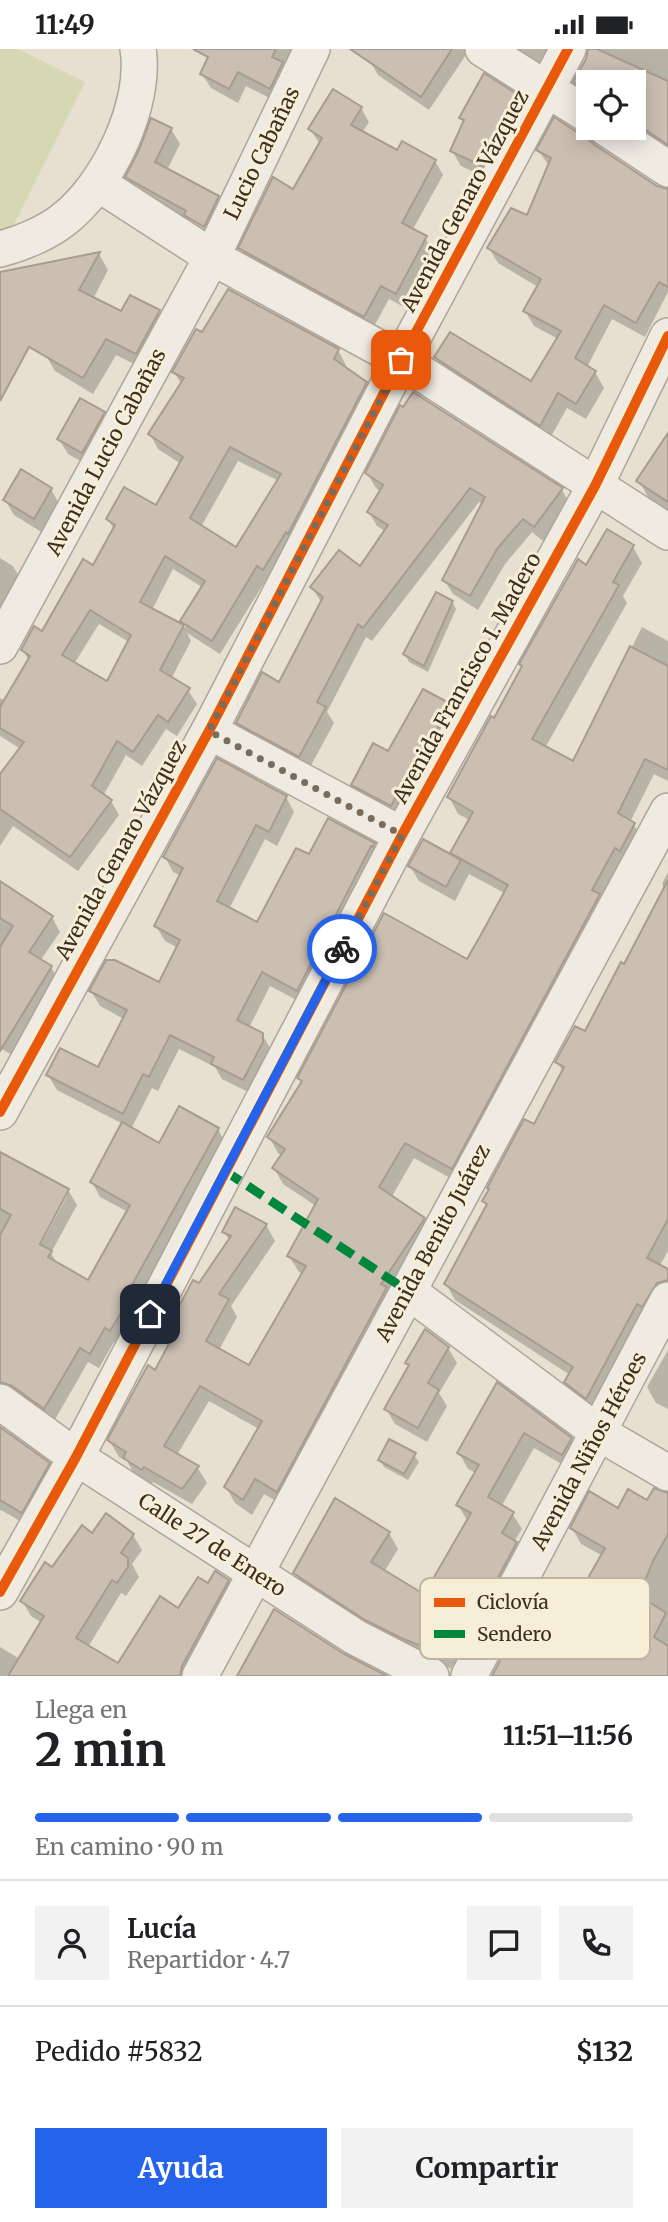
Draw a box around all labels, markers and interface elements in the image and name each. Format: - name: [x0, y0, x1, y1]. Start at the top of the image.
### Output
- text: 11:49: [35, 8, 95, 41]
- map controls: [576, 70, 646, 140]
- button: locate: [576, 70, 646, 140]
- street label: Lucio Cabañas: [218, 82, 305, 224]
- street label: Avenida Genaro Vázquez: [394, 85, 535, 317]
- pin: [371, 330, 431, 390]
- icon: bag: [382, 341, 420, 379]
- street label: Avenida Lucio Cabañas: [39, 344, 172, 561]
- street label: Avenida Francisco I. Madero: [386, 548, 547, 809]
- street label: Avenida Genaro Vázquez: [48, 735, 192, 965]
- courier: [307, 914, 377, 984]
- icon: bike: [323, 930, 361, 968]
- street label: Avenida Benito Juárez: [369, 1139, 496, 1347]
- pin: [120, 1284, 180, 1344]
- icon: home: [131, 1295, 169, 1333]
- street label: Avenida Niños Héroes: [524, 1347, 652, 1555]
- street label: Calle 27 de Enero: [133, 1487, 291, 1602]
- legend: [420, 1578, 650, 1659]
- text: Ciclovía: [477, 1590, 549, 1614]
- text: Sendero: [477, 1622, 552, 1646]
- text: Llega en: [35, 1695, 127, 1724]
- text: 11:51–11:56: [503, 1719, 633, 1752]
- text: 2 min: [35, 1721, 166, 1779]
- text: En camino · 90 m: [35, 1832, 224, 1861]
- button: person: [35, 1906, 109, 1980]
- button: chat: [467, 1906, 541, 1980]
- button: phone: [559, 1906, 633, 1980]
- text: Lucía: [127, 1912, 196, 1945]
- text: Repartidor · 4.7: [127, 1945, 290, 1974]
- text: Pedido #5832: [35, 2035, 203, 2068]
- text: $132: [576, 2035, 633, 2068]
- button: Ayuda: [35, 2128, 327, 2208]
- button: Compartir: [341, 2128, 633, 2208]

